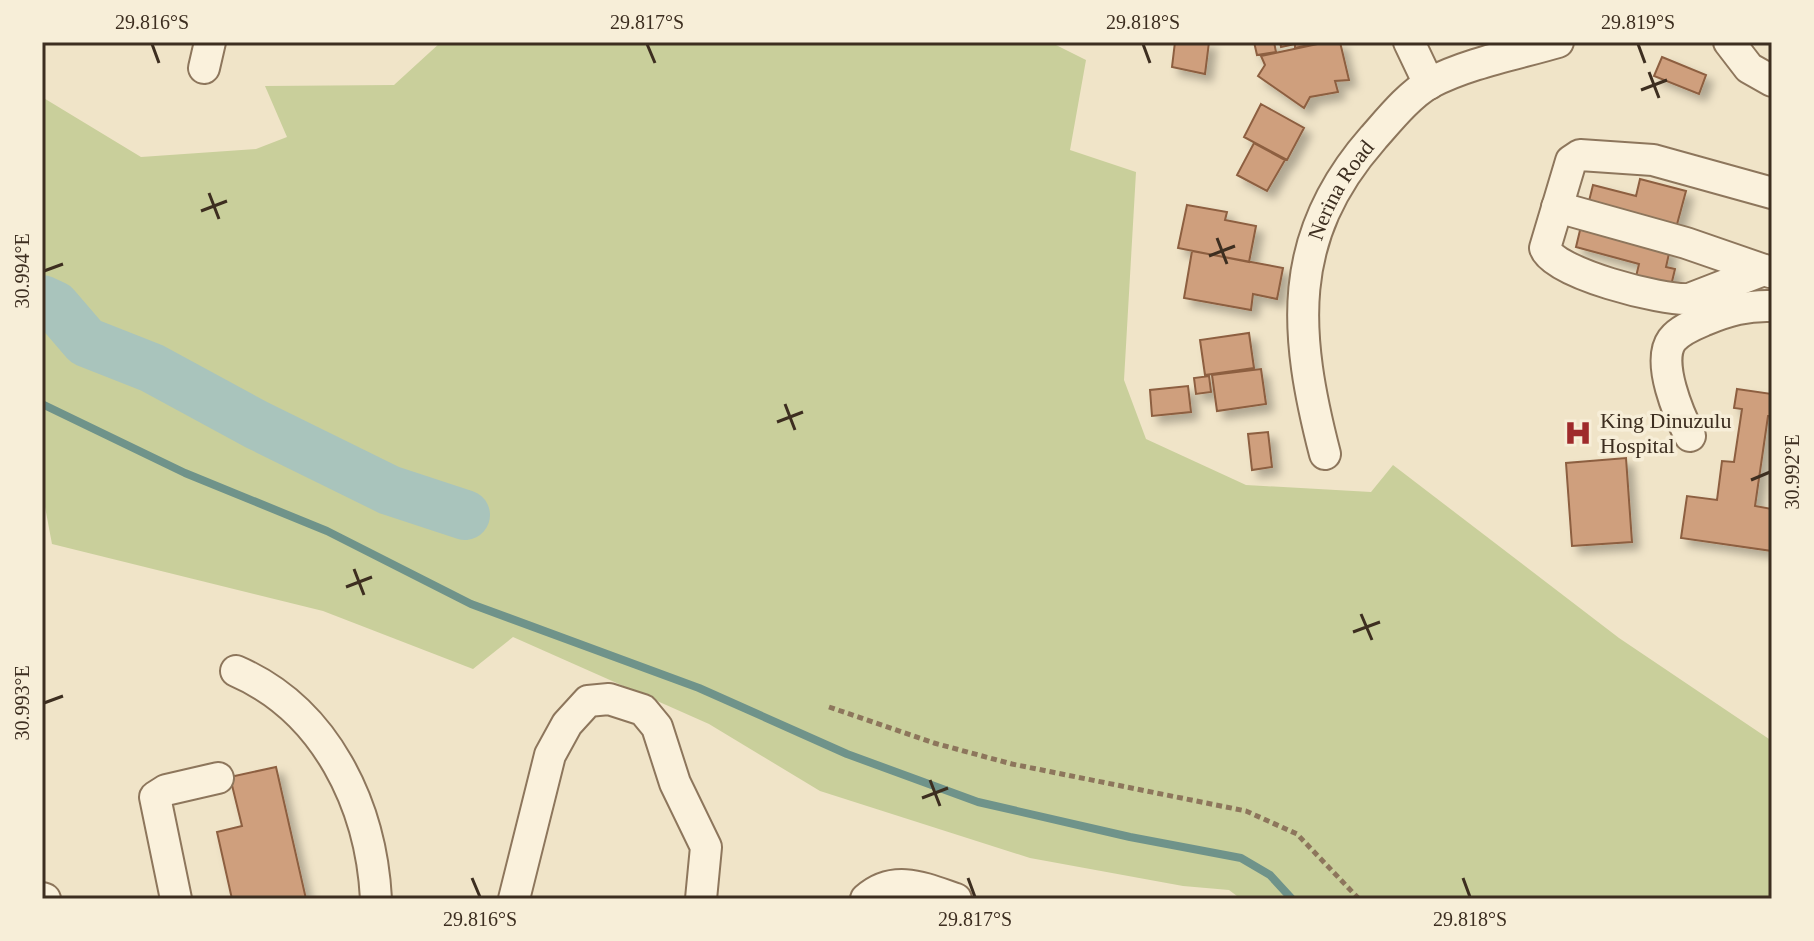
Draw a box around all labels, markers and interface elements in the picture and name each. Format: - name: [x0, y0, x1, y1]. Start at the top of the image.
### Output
- text: 29.816°S: [115, 11, 189, 33]
- text: 29.817°S: [610, 11, 684, 33]
- text: 29.818°S: [1106, 11, 1180, 33]
- text: 29.819°S: [1601, 11, 1675, 33]
- street label: Nerina Road: [1303, 135, 1379, 243]
- text: 30.994°E: [11, 233, 33, 309]
- place label: King Dinuzulu Hospital: [1600, 408, 1731, 458]
- hospital icon: King Dinuzulu Hospital: [1563, 418, 1593, 448]
- text: 30.992°E: [1781, 434, 1803, 510]
- text: 30.993°E: [11, 665, 33, 741]
- text: 29.816°S: [443, 908, 517, 930]
- text: 29.817°S: [938, 908, 1012, 930]
- text: 29.818°S: [1433, 908, 1507, 930]

